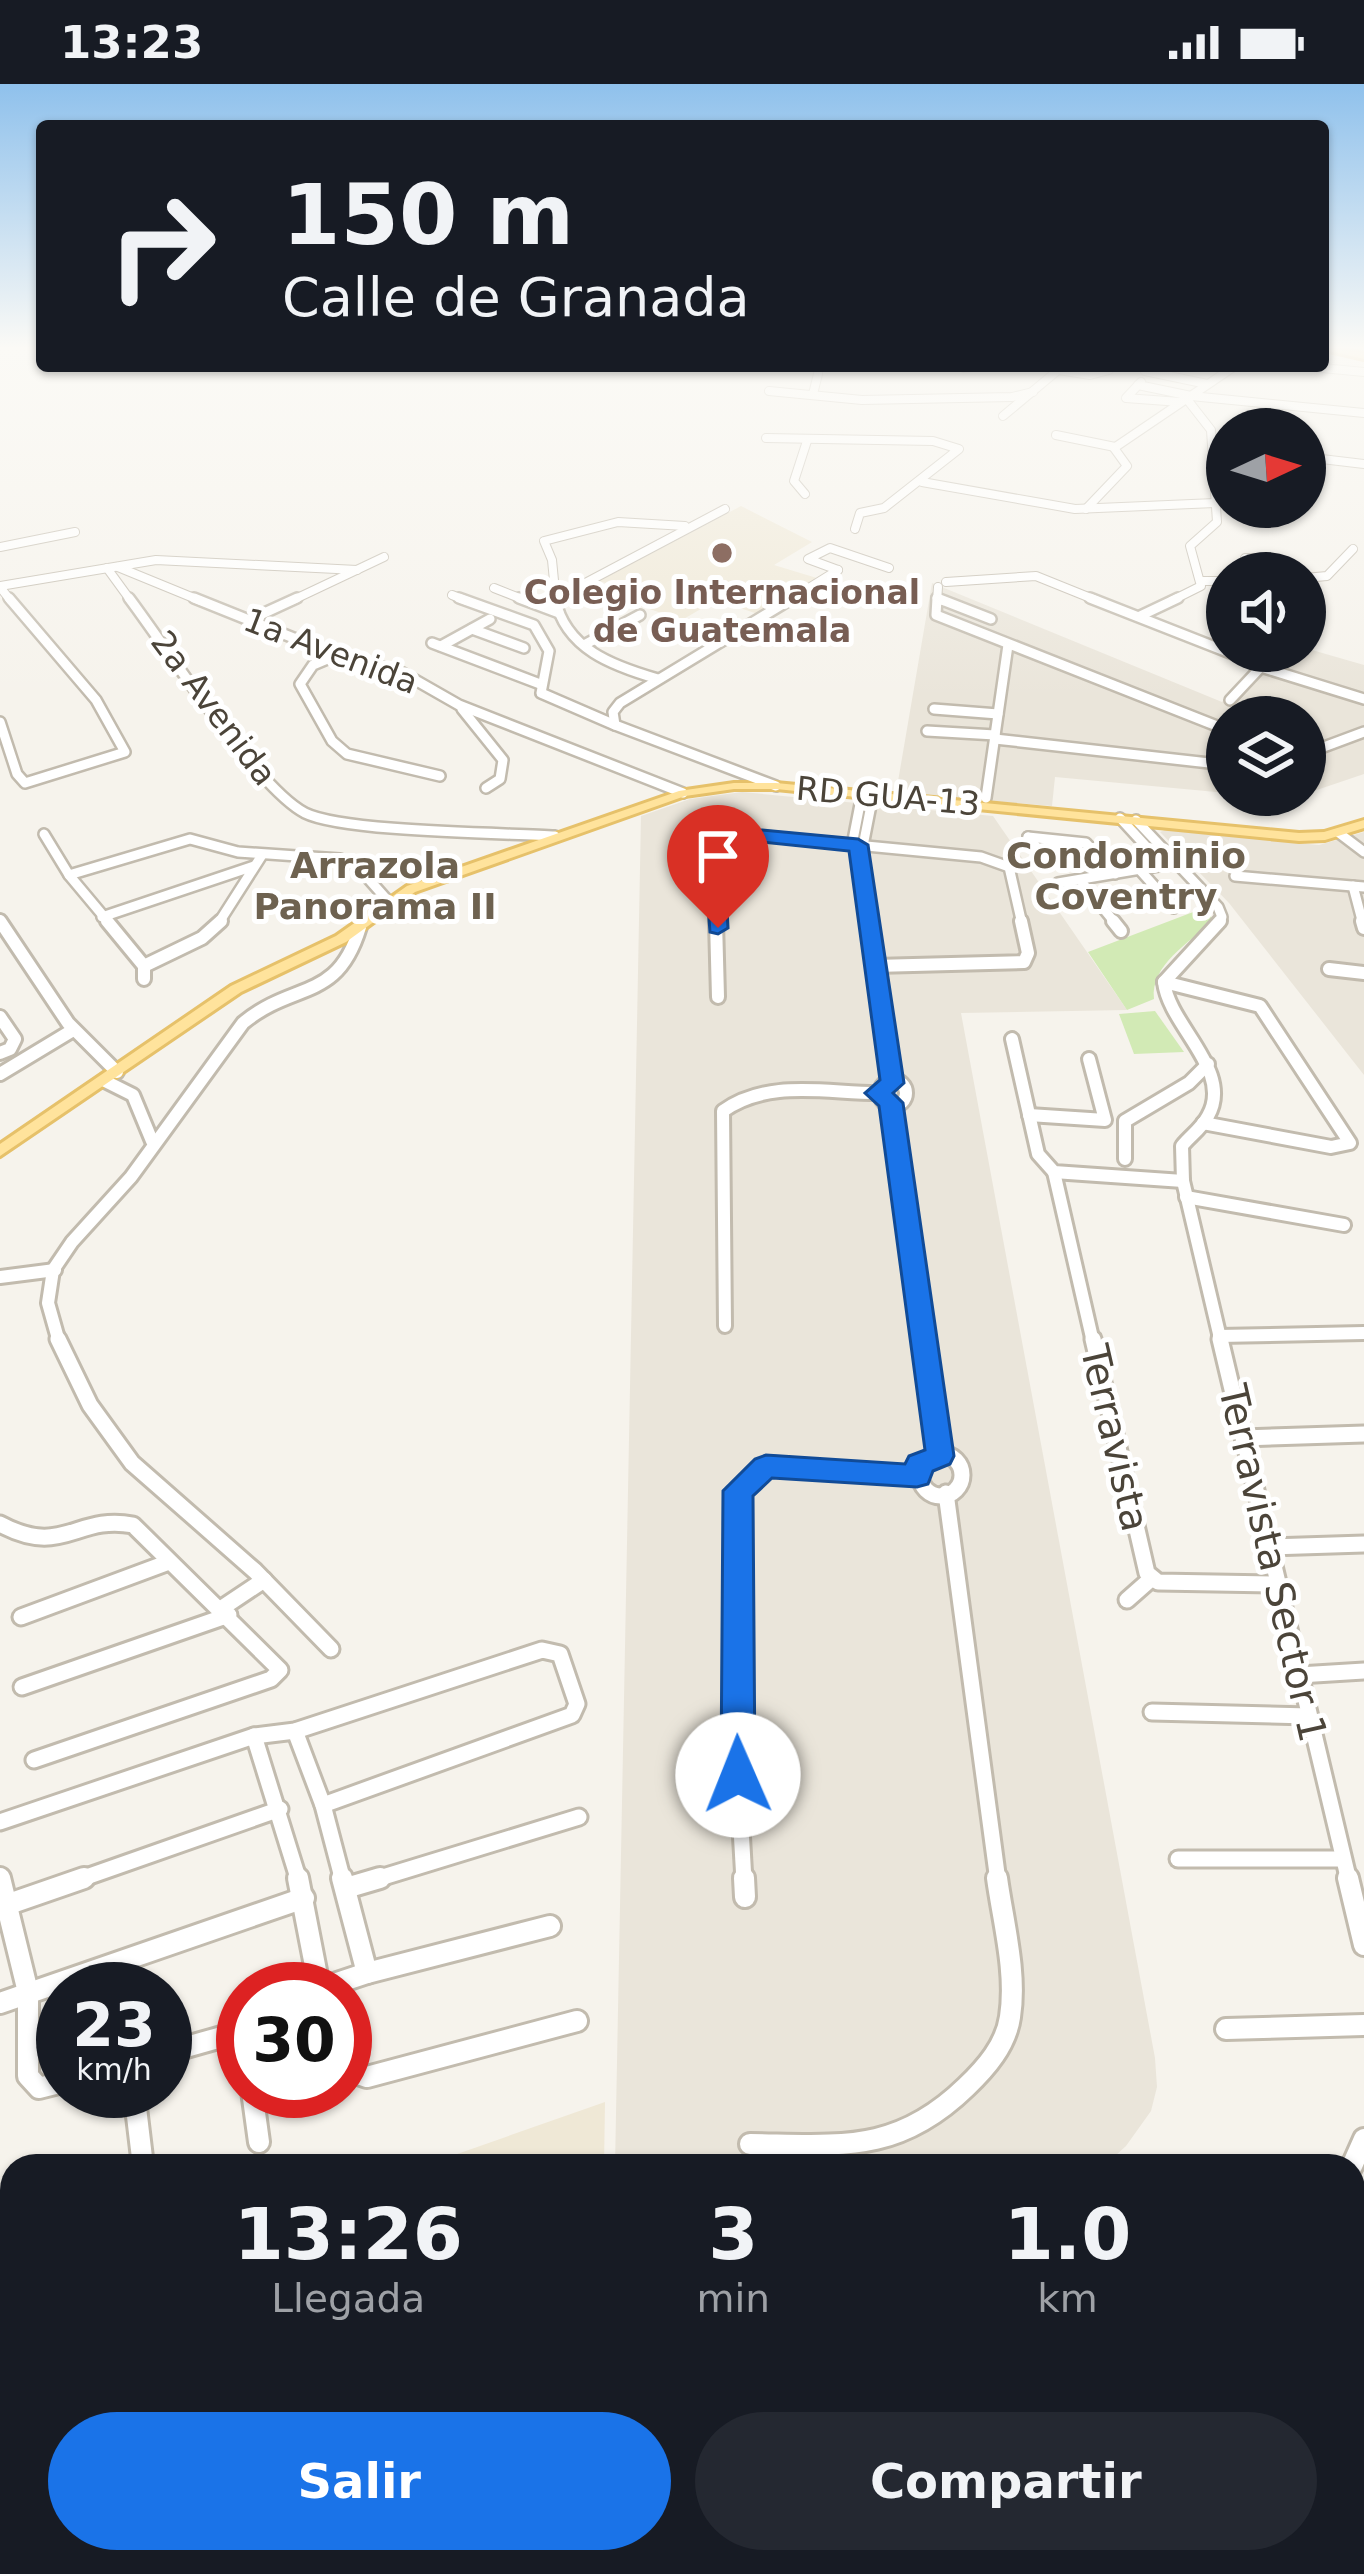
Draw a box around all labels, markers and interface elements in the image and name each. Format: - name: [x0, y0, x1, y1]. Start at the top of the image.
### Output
- text: 13:23: [60, 16, 203, 69]
- text: 150 m: [282, 166, 574, 264]
- icon: right: [84, 168, 240, 324]
- text: Calle de Granada: [282, 266, 750, 329]
- north arrow: [1206, 408, 1326, 528]
- map controls: [1206, 408, 1326, 816]
- marker: Colegio Internacional de Guatemala: [709, 540, 735, 566]
- button: sound: [1206, 552, 1326, 672]
- place label: Colegio Internacional de Guatemala: [524, 573, 920, 650]
- street label: 1a Avenida: [238, 600, 424, 702]
- street label: 2a Avenida: [143, 623, 285, 793]
- button: layers: [1206, 696, 1326, 816]
- street label: RD GUA-13: [794, 769, 982, 823]
- pin: [667, 805, 769, 928]
- icon: arrive: [685, 823, 751, 889]
- district label: Condominio Coventry: [1006, 835, 1246, 917]
- district label: Arrazola Panorama II: [253, 845, 497, 927]
- street label: Terravista: [1071, 1339, 1158, 1536]
- street label: Terravista Sector 1: [1210, 1379, 1336, 1746]
- position arrow: [675, 1712, 801, 1838]
- speed limit sign: 30: [216, 1962, 372, 2118]
- text: 23: [72, 1990, 156, 2060]
- text: km/h: [76, 2052, 152, 2087]
- text: 13:26: [234, 2192, 463, 2276]
- text: 3: [708, 2192, 758, 2276]
- text: 1.0: [1004, 2192, 1131, 2276]
- text: Llegada: [271, 2276, 425, 2321]
- text: min: [697, 2276, 770, 2321]
- text: km: [1037, 2276, 1098, 2321]
- button: Salir: [48, 2412, 671, 2550]
- button: Compartir: [695, 2412, 1317, 2550]

